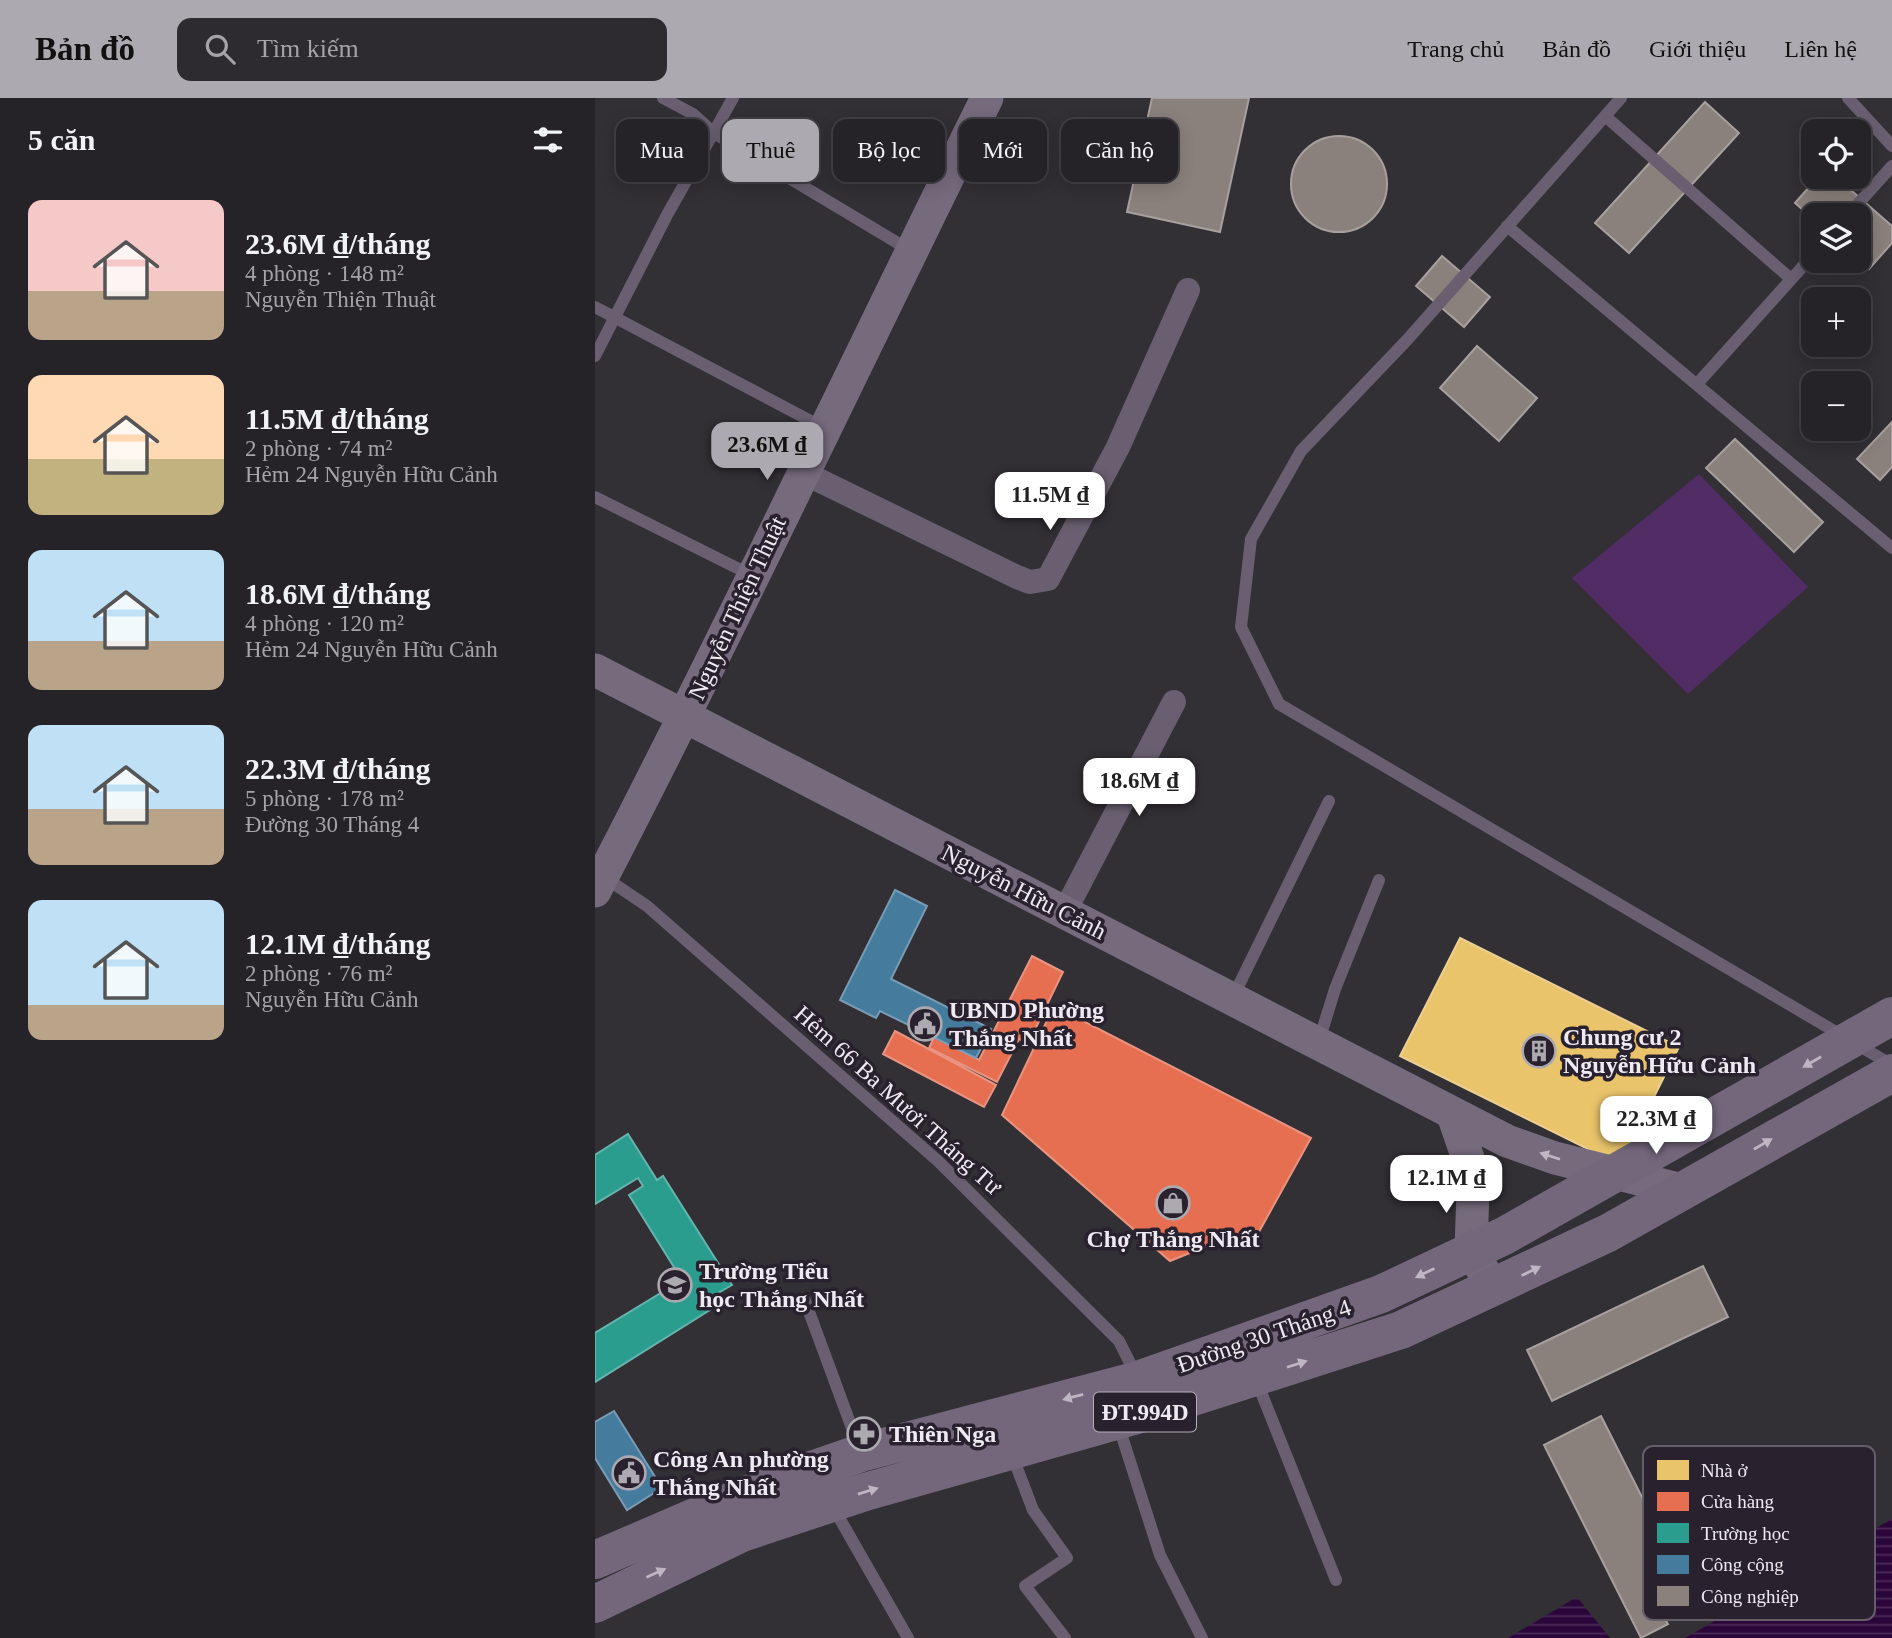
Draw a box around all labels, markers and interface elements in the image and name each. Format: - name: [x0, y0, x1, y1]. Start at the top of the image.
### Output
- search box: [177, 18, 667, 81]
- icon: search: [201, 30, 239, 68]
- text: Bản đồ: [35, 31, 135, 67]
- text: Tìm kiếm: [257, 34, 359, 63]
- text: Trang chủ: [1407, 36, 1504, 62]
- text: Bản đồ: [1542, 36, 1611, 62]
- text: Giới thiệu: [1649, 36, 1746, 62]
- text: Liên hệ: [1784, 36, 1857, 62]
- chip: Mua: [616, 119, 708, 182]
- chip: Thuê: [722, 119, 819, 182]
- chip: Bộ lọc: [833, 119, 945, 182]
- chip: Mới: [959, 119, 1047, 182]
- chip: Căn hộ: [1061, 119, 1178, 182]
- map controls: [1801, 119, 1871, 441]
- button: locate: [1801, 119, 1871, 189]
- icon: filters: [529, 121, 567, 159]
- text: 5 căn: [28, 123, 96, 156]
- button: layers: [1801, 203, 1871, 273]
- text: 23.6M ₫/tháng: [245, 227, 430, 260]
- icon: home: [84, 228, 168, 312]
- text: 4 phòng · 148 m²: [245, 261, 404, 286]
- text: Nguyễn Thiện Thuật: [245, 287, 436, 312]
- button: +: [1801, 287, 1871, 357]
- button: −: [1801, 371, 1871, 441]
- text: 11.5M ₫/tháng: [245, 402, 429, 435]
- icon: home: [84, 403, 168, 487]
- pin: 23.6M ₫: [702, 422, 832, 482]
- text: 23.6M ₫: [727, 432, 807, 457]
- text: 2 phòng · 74 m²: [245, 436, 392, 461]
- text: Hẻm 24 Nguyễn Hữu Cảnh: [245, 462, 498, 487]
- pin: 11.5M ₫: [985, 472, 1115, 532]
- text: 11.5M ₫: [1011, 482, 1089, 507]
- street label: Nguyễn Thiện Thuật: [683, 512, 791, 704]
- text: 18.6M ₫/tháng: [245, 577, 430, 610]
- icon: home: [84, 578, 168, 662]
- text: 4 phòng · 120 m²: [245, 611, 404, 636]
- text: Hẻm 24 Nguyễn Hữu Cảnh: [245, 637, 498, 662]
- text: 22.3M ₫/tháng: [245, 752, 430, 785]
- icon: home: [84, 753, 168, 837]
- pin: 18.6M ₫: [1074, 758, 1204, 818]
- text: 18.6M ₫: [1099, 768, 1179, 793]
- text: 5 phòng · 178 m²: [245, 786, 404, 811]
- text: Đường 30 Tháng 4: [245, 812, 419, 837]
- street label: Nguyễn Hữu Cảnh: [937, 839, 1111, 945]
- text: 12.1M ₫/tháng: [245, 927, 430, 960]
- icon: home: [84, 928, 168, 1012]
- text: 2 phòng · 76 m²: [245, 961, 392, 986]
- text: Nguyễn Hữu Cảnh: [245, 987, 418, 1012]
- place label: UBND Phường Thắng Nhất: [949, 997, 1104, 1051]
- street label: Hẻm 66 Ba Mươi Tháng Tư: [789, 1000, 1007, 1200]
- public building icon: UBND Phường Thắng Nhất: [906, 1005, 944, 1043]
- place label: Chung cư 2 Nguyễn Hữu Cảnh: [1563, 1024, 1756, 1078]
- building icon: Chung cư 2 Nguyễn Hữu Cảnh: [1520, 1032, 1558, 1070]
- one-way arrow: [1802, 1056, 1821, 1069]
- pin: 22.3M ₫: [1591, 1096, 1721, 1156]
- text: 22.3M ₫: [1616, 1106, 1696, 1131]
- one-way arrow: [1753, 1138, 1773, 1150]
- one-way arrow: [1540, 1150, 1561, 1161]
- pin: 12.1M ₫: [1381, 1156, 1511, 1215]
- text: 12.1M ₫: [1406, 1165, 1486, 1190]
- shop icon: Chợ Thắng Nhất: [1154, 1184, 1192, 1222]
- place label: Chợ Thắng Nhất: [1087, 1226, 1259, 1252]
- place label: Trường Tiểu học Thắng Nhất: [699, 1258, 864, 1312]
- one-way arrow: [1521, 1265, 1541, 1276]
- school or university icon: Trường Tiểu học Thắng Nhất: [656, 1266, 694, 1304]
- one-way arrow: [1415, 1267, 1435, 1278]
- street label: Đường 30 Tháng 4: [1174, 1294, 1354, 1378]
- one-way arrow: [1287, 1358, 1308, 1369]
- road number: ĐT.994D: [1094, 1392, 1196, 1432]
- one-way arrow: [1062, 1393, 1083, 1403]
- pharmacy icon: Thiên Nga: [845, 1415, 883, 1453]
- place label: Thiên Nga: [889, 1421, 996, 1447]
- place label: Công An phường Thắng Nhất: [653, 1446, 829, 1500]
- legend: [1643, 1446, 1875, 1620]
- public building icon: Công An phường Thắng Nhất: [610, 1454, 648, 1492]
- text: Nhà ở: [1701, 1460, 1748, 1481]
- one-way arrow: [858, 1486, 879, 1496]
- text: Cửa hàng: [1701, 1491, 1775, 1512]
- text: Trường học: [1701, 1523, 1790, 1544]
- text: Công cộng: [1701, 1554, 1784, 1575]
- one-way arrow: [646, 1567, 666, 1579]
- text: Công nghiệp: [1701, 1586, 1799, 1607]

